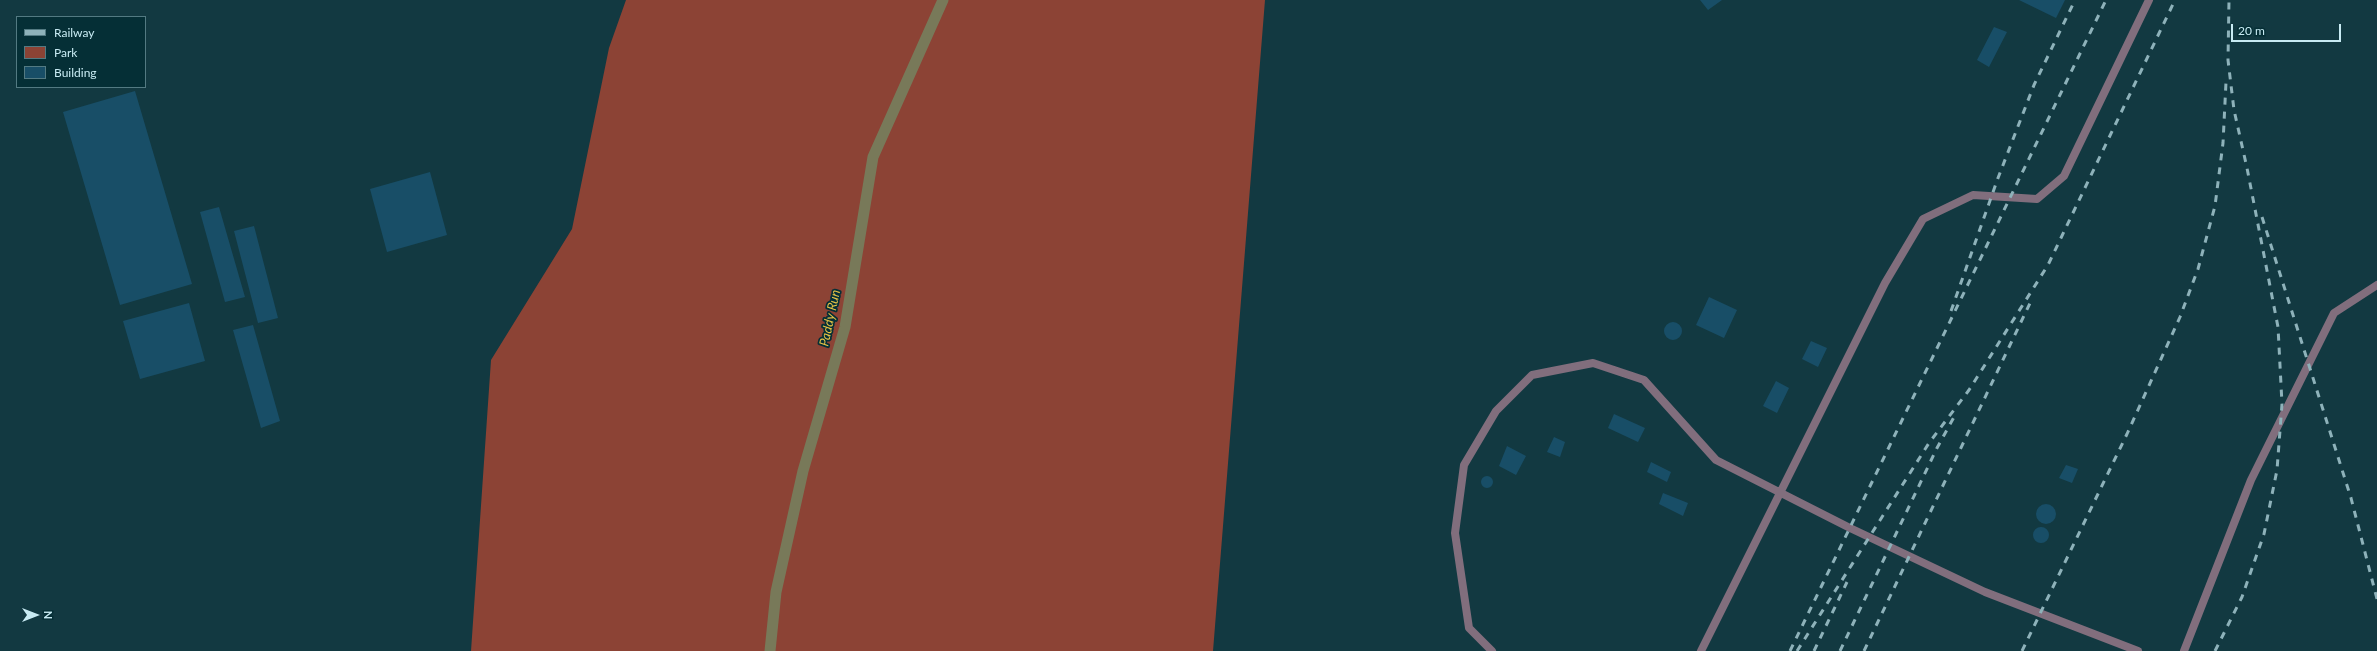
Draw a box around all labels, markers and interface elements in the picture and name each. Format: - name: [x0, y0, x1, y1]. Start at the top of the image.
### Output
- legend: [16, 16, 146, 88]
- scale bar: [2233, 16, 2343, 42]
- text: 20 m: [2238, 23, 2265, 38]
- text: Railway: [54, 25, 94, 40]
- text: Park: [54, 45, 77, 60]
- text: Building: [54, 65, 97, 80]
- water label: Paddy Run: [816, 288, 844, 348]
- north arrow: [16, 595, 56, 635]
- text: N: [42, 611, 55, 619]

